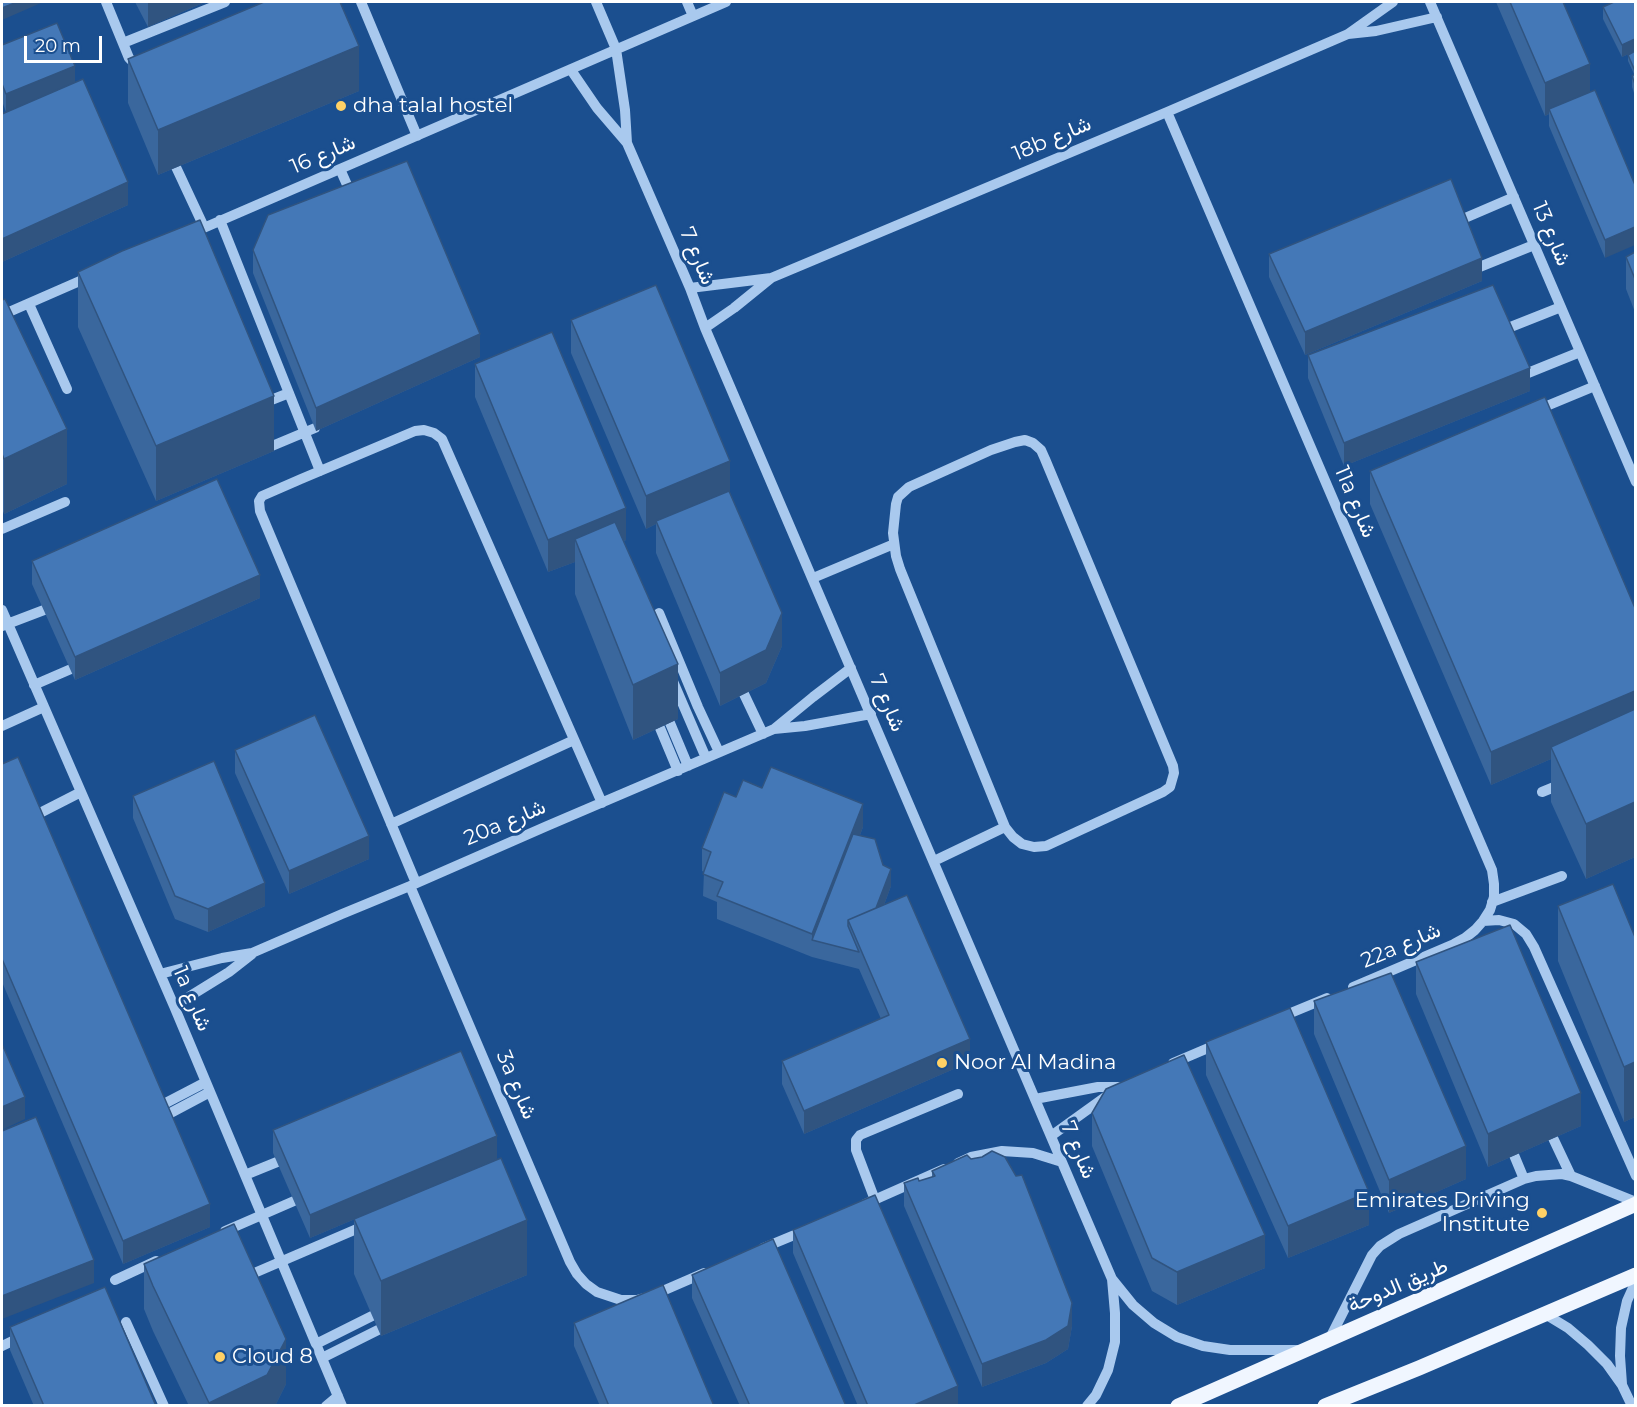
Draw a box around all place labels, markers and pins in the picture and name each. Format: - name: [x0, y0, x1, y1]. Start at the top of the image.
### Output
- place label: dha talal hostel: [353, 93, 513, 119]
- marker: dha talal hostel: [334, 99, 348, 113]
- place label: Noor Al Madina: [954, 1050, 1116, 1076]
- marker: Noor Al Madina: [935, 1056, 949, 1070]
- place label: Emirates Driving Institute: [1355, 1188, 1530, 1238]
- marker: Emirates Driving Institute: [1535, 1206, 1549, 1220]
- place label: Cloud 8: [232, 1344, 313, 1370]
- marker: Cloud 8: [213, 1350, 227, 1364]

